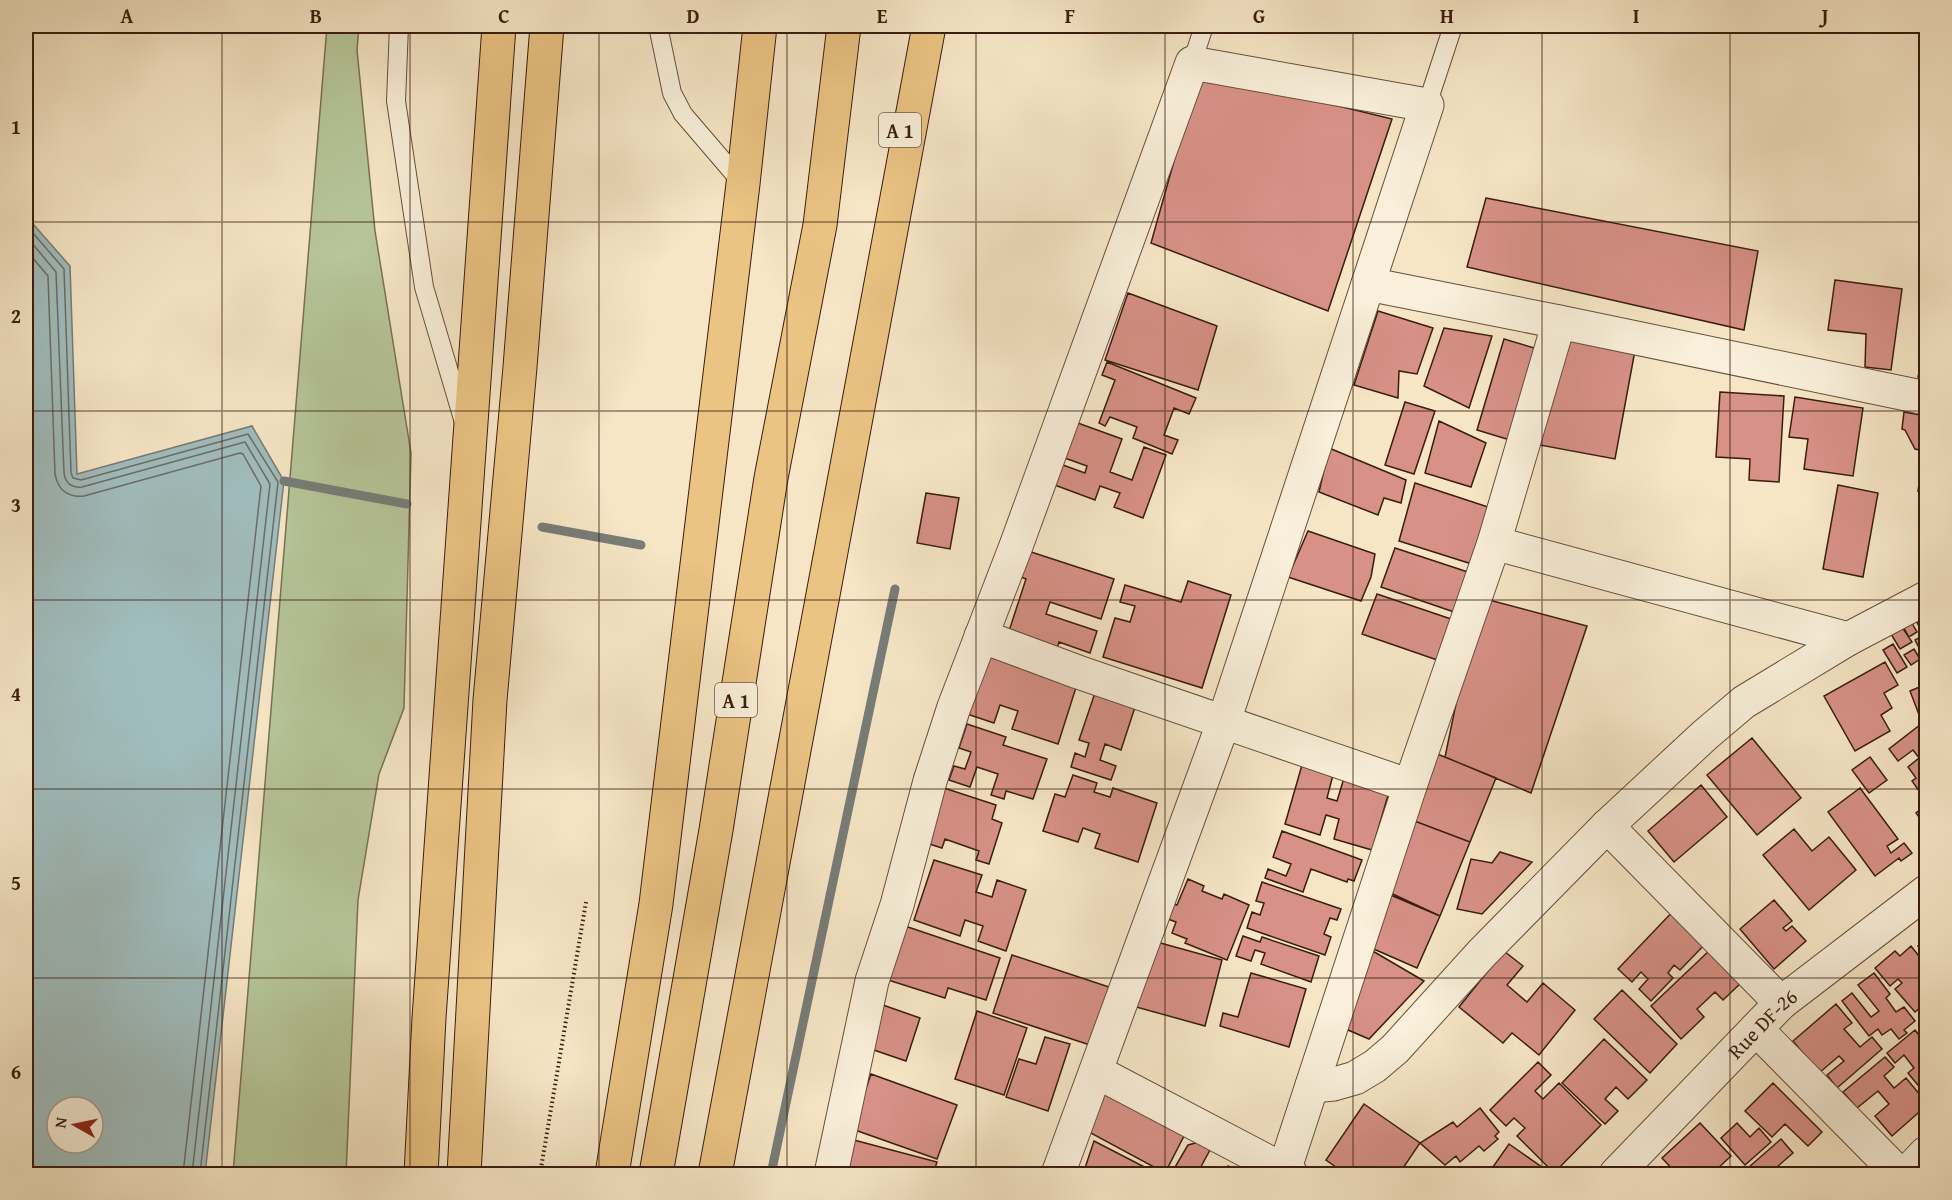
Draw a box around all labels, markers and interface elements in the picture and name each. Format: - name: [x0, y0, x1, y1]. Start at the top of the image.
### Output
- text: A: [121, 1, 134, 30]
- text: B: [310, 1, 322, 30]
- text: C: [498, 1, 510, 30]
- text: D: [686, 1, 700, 30]
- text: E: [877, 1, 888, 30]
- text: F: [1065, 1, 1075, 30]
- text: G: [1253, 1, 1265, 30]
- text: H: [1440, 1, 1454, 30]
- text: I: [1633, 1, 1639, 30]
- text: J: [1819, 1, 1829, 30]
- text: 1: [11, 112, 21, 141]
- road number: A 1: [879, 113, 921, 147]
- text: 2: [11, 301, 21, 330]
- text: 3: [11, 490, 21, 519]
- text: 4: [11, 679, 21, 708]
- road number: A 1: [715, 683, 757, 717]
- text: 5: [11, 868, 21, 897]
- street label: Rue DF-26: [1720, 981, 1804, 1065]
- text: 6: [11, 1057, 21, 1086]
- north arrow: [45, 1095, 105, 1155]
- text: N: [47, 1115, 73, 1130]

